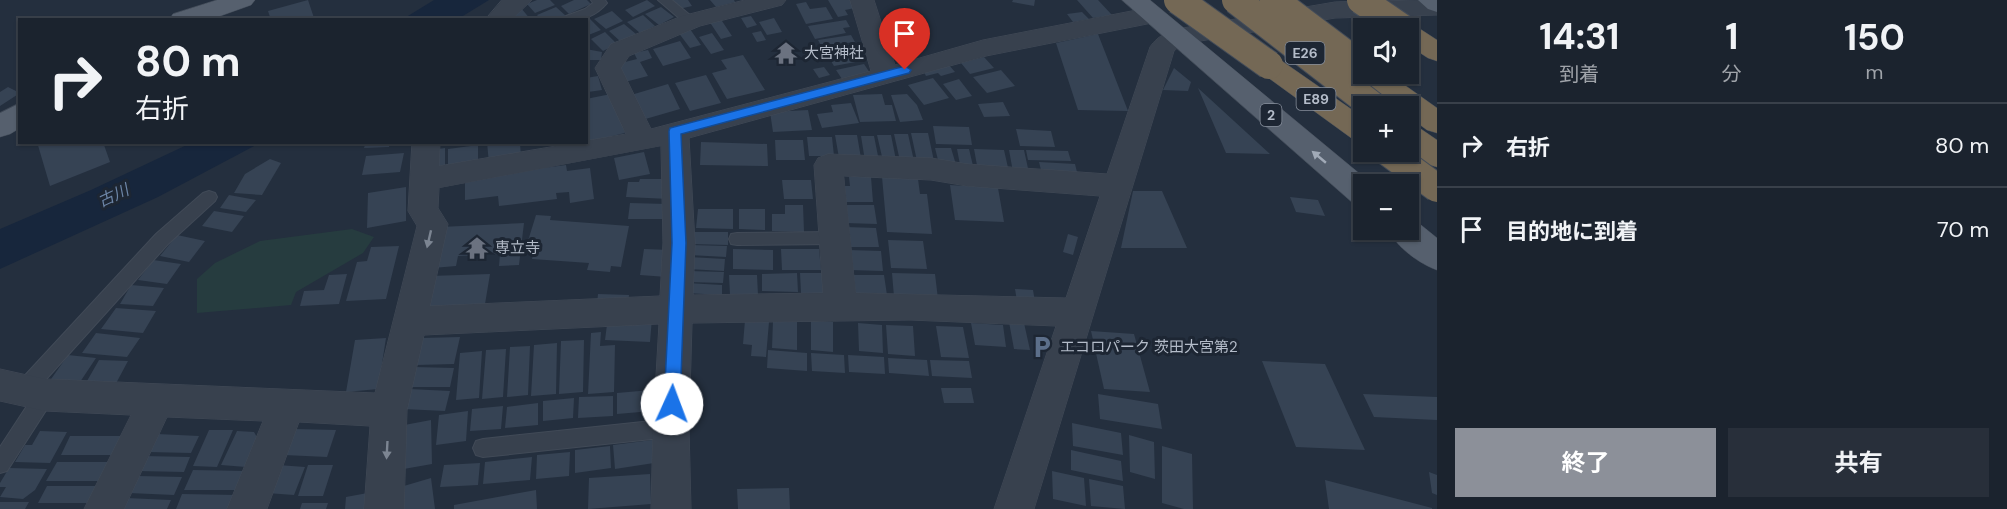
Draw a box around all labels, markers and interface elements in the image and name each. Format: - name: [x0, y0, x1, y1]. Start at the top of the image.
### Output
- pin: [879, 8, 930, 70]
- text: 14:31: [1539, 13, 1619, 60]
- text: 1: [1725, 13, 1738, 60]
- text: 150: [1844, 14, 1905, 61]
- icon: arrive: [888, 17, 921, 50]
- map controls: [1353, 18, 1419, 240]
- button: sound: [1353, 18, 1419, 84]
- text: 80 m: [135, 34, 241, 89]
- temple icon: 大宮神社: [773, 40, 799, 66]
- icon: right: [36, 42, 114, 120]
- road number: E26: [1286, 42, 1324, 64]
- place label: 大宮神社: [804, 43, 864, 63]
- text: m: [1865, 59, 1883, 85]
- text: 到着: [1559, 61, 1599, 87]
- text: 分: [1722, 61, 1742, 87]
- road number: E89: [1296, 88, 1336, 110]
- text: 右折: [135, 91, 189, 126]
- button: +: [1353, 96, 1419, 162]
- road number: 2: [1260, 104, 1282, 126]
- icon: right: [1455, 129, 1488, 162]
- text: 80 m: [1935, 131, 1989, 160]
- text: 右折: [1506, 133, 1550, 162]
- one-way arrow: [1311, 150, 1327, 163]
- button: −: [1353, 174, 1419, 240]
- water label: 古川: [94, 178, 134, 212]
- icon: arrive: [1455, 213, 1488, 246]
- text: 70 m: [1937, 215, 1989, 244]
- text: 目的地に到着: [1506, 217, 1638, 246]
- one-way arrow: [424, 230, 433, 249]
- temple icon: 専立寺: [464, 235, 490, 261]
- place label: 専立寺: [495, 238, 540, 258]
- parking icon: エコロパーク 茨田大宮第2: [1029, 334, 1055, 360]
- place label: エコロパーク 茨田大宮第2: [1060, 337, 1238, 357]
- position arrow: [640, 372, 704, 436]
- button: 終了: [1455, 428, 1716, 497]
- button: 共有: [1728, 428, 1989, 497]
- one-way arrow: [382, 441, 391, 460]

